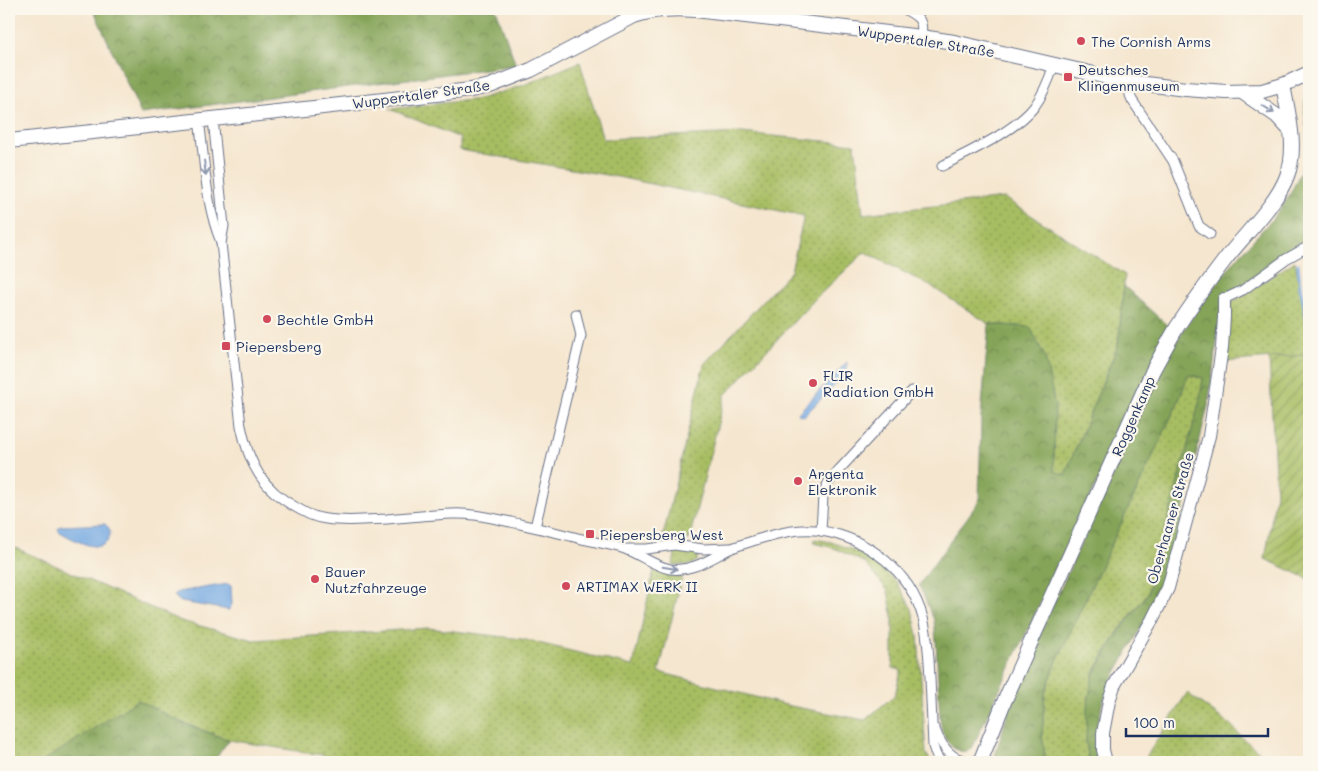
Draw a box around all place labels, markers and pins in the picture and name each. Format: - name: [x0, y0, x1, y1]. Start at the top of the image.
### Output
- place label: The Cornish Arms: [1091, 32, 1211, 51]
- marker: The Cornish Arms: [1075, 35, 1087, 47]
- place label: Deutsches Klingenmuseum: [1078, 60, 1180, 95]
- marker: Deutsches Klingenmuseum: [1062, 71, 1074, 83]
- place label: Bechtle GmbH: [277, 310, 374, 329]
- marker: Bechtle GmbH: [261, 313, 273, 325]
- place label: Piepersberg: [236, 337, 321, 356]
- marker: Piepersberg: [220, 340, 232, 352]
- place label: FLIR Radiation GmbH: [823, 366, 934, 401]
- marker: FLIR Radiation GmbH: [807, 377, 819, 389]
- place label: Argenta Elektronik: [808, 464, 877, 499]
- marker: Argenta Elektronik: [792, 475, 804, 487]
- place label: Piepersberg West: [600, 525, 724, 544]
- marker: Piepersberg West: [584, 528, 596, 540]
- place label: Bauer Nutzfahrzeuge: [325, 562, 427, 597]
- marker: Bauer Nutzfahrzeuge: [309, 573, 321, 585]
- place label: ARTIMAX WERK II: [576, 577, 698, 596]
- marker: ARTIMAX WERK II: [560, 580, 572, 592]

